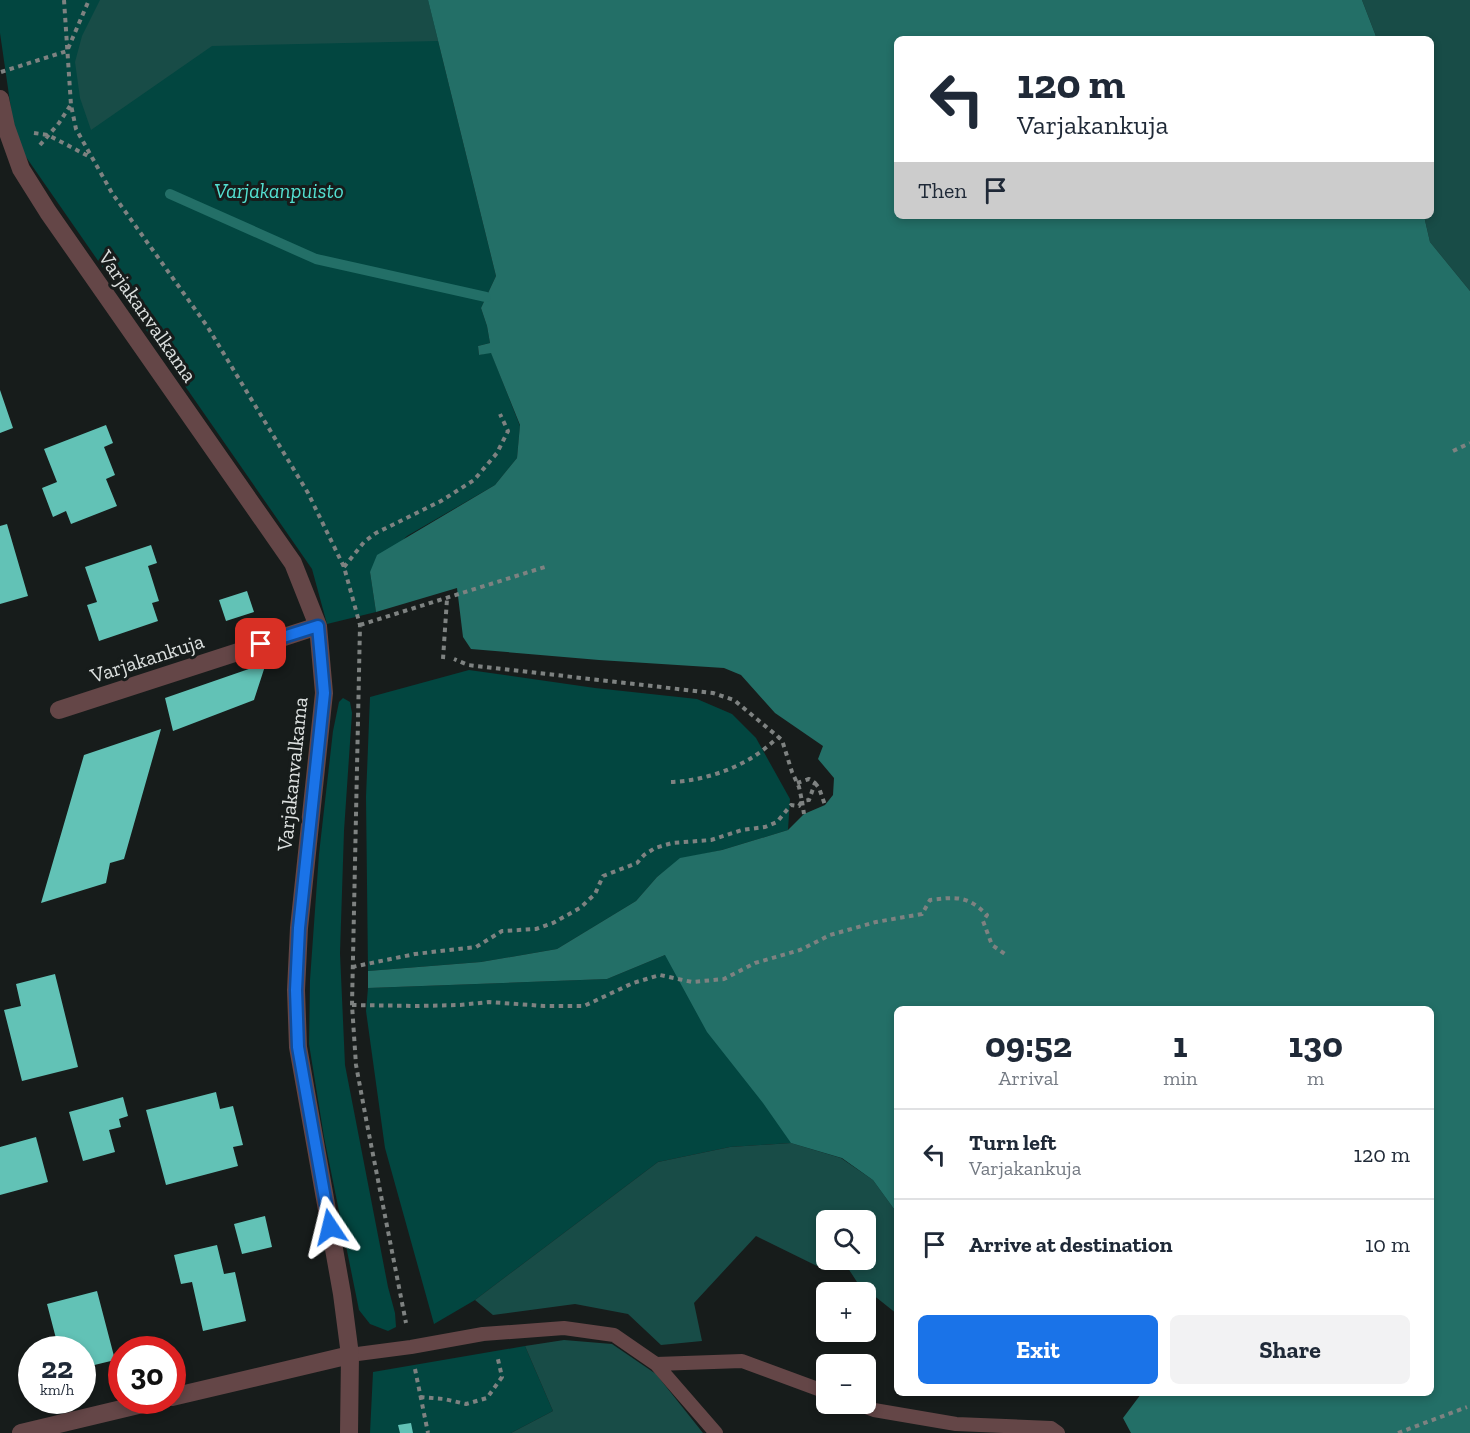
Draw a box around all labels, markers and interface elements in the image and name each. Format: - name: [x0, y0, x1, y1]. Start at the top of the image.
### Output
- text: 120 m: [1017, 58, 1125, 109]
- icon: left: [918, 60, 996, 138]
- text: Varjakankuja: [1017, 109, 1169, 141]
- icon: arrive: [979, 174, 1012, 207]
- text: Then: [918, 177, 967, 204]
- park label: Varjakanpuisto: [214, 178, 344, 203]
- street label: Varjakanvalkama: [92, 245, 203, 387]
- pin: [235, 618, 286, 669]
- icon: arrive: [244, 627, 277, 660]
- street label: Varjakankuja: [86, 628, 207, 689]
- street label: Varjakanvalkama: [271, 696, 314, 854]
- text: 09:52: [985, 1023, 1072, 1066]
- text: 1: [1173, 1023, 1188, 1066]
- text: 130: [1288, 1023, 1343, 1066]
- text: Arrival: [998, 1066, 1059, 1090]
- text: min: [1163, 1066, 1197, 1090]
- text: m: [1307, 1066, 1324, 1090]
- text: Turn left: [969, 1129, 1056, 1156]
- icon: left: [918, 1138, 951, 1171]
- text: 120 m: [1354, 1141, 1410, 1168]
- text: Varjakankuja: [969, 1156, 1081, 1180]
- position arrow: [298, 1195, 362, 1259]
- map controls: [816, 1210, 876, 1414]
- button: search: [816, 1210, 876, 1270]
- icon: arrive: [918, 1228, 951, 1261]
- text: Arrive at destination: [969, 1231, 1172, 1258]
- text: 10 m: [1365, 1231, 1410, 1258]
- button: +: [816, 1282, 876, 1342]
- button: Exit: [918, 1315, 1158, 1384]
- button: Share: [1170, 1315, 1410, 1384]
- speed limit sign: 30: [108, 1336, 186, 1414]
- text: 22: [41, 1350, 73, 1386]
- button: −: [816, 1354, 876, 1414]
- text: km/h: [40, 1381, 74, 1399]

